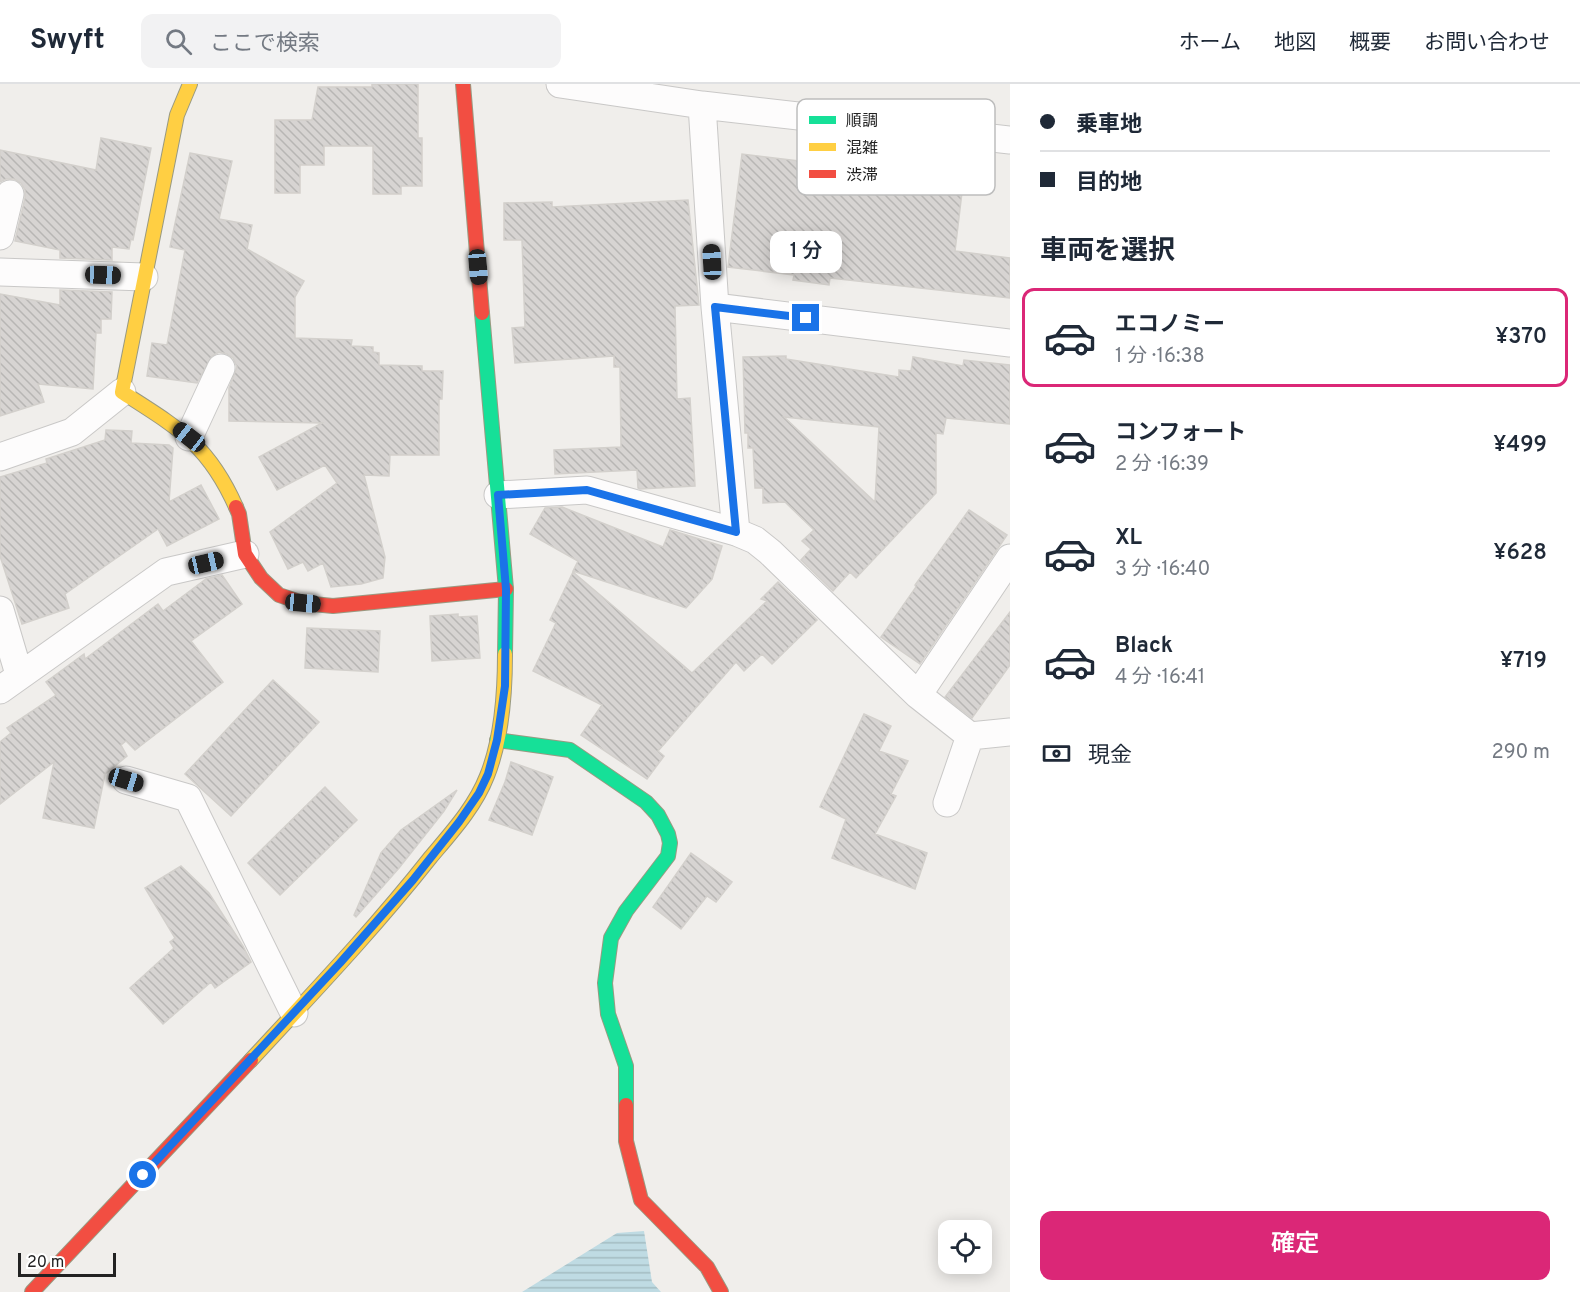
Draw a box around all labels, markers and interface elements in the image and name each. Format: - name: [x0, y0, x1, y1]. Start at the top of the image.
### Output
- search box: [141, 14, 561, 68]
- text: Swyft: [30, 23, 105, 59]
- icon: search: [162, 25, 195, 58]
- text: ホーム: [1179, 30, 1241, 57]
- text: 地図: [1274, 30, 1316, 57]
- text: 概要: [1349, 30, 1391, 57]
- text: お問い合わせ: [1424, 30, 1550, 57]
- text: ここで検索: [210, 31, 320, 58]
- legend: [797, 99, 995, 195]
- text: 順調: [846, 112, 878, 132]
- text: 乗車地: [1076, 112, 1142, 139]
- text: 混雑: [846, 139, 878, 159]
- text: 渋滞: [846, 166, 878, 186]
- text: 目的地: [1076, 170, 1142, 197]
- callout: 1 分: [770, 231, 842, 273]
- text: 車両を選択: [1040, 235, 1175, 269]
- text: 1 分: [790, 239, 822, 265]
- car: [702, 244, 722, 280]
- car: [467, 248, 489, 286]
- car: [85, 265, 121, 285]
- route end: [792, 304, 819, 331]
- icon: car: [1043, 311, 1097, 365]
- text: エコノミー: [1115, 312, 1225, 339]
- text: ¥370: [1495, 324, 1547, 351]
- text: 1 分 · 16:38: [1115, 344, 1205, 370]
- car: [169, 419, 209, 455]
- icon: car: [1043, 419, 1097, 473]
- text: コンフォート: [1115, 420, 1246, 447]
- text: ¥499: [1493, 432, 1547, 459]
- text: 2 分 · 16:39: [1115, 452, 1209, 478]
- text: XL: [1115, 525, 1142, 552]
- icon: car: [1043, 527, 1097, 581]
- text: ¥628: [1493, 540, 1547, 567]
- car: [186, 550, 226, 576]
- text: 3 分 · 16:40: [1115, 557, 1210, 583]
- car: [284, 592, 322, 614]
- text: Black: [1115, 633, 1173, 660]
- icon: car: [1043, 635, 1097, 689]
- text: ¥719: [1500, 648, 1547, 675]
- text: 4 分 · 16:41: [1115, 665, 1205, 691]
- icon: cash: [1040, 737, 1073, 770]
- text: 290 m: [1492, 740, 1550, 766]
- text: 現金: [1088, 743, 1132, 770]
- car: [106, 766, 146, 794]
- route start: [129, 1161, 156, 1188]
- button: 確定: [1040, 1211, 1550, 1280]
- map controls: [938, 1220, 992, 1274]
- button: locate: [938, 1220, 992, 1274]
- scale bar: [18, 1250, 116, 1278]
- text: 20 m: [27, 1253, 64, 1273]

